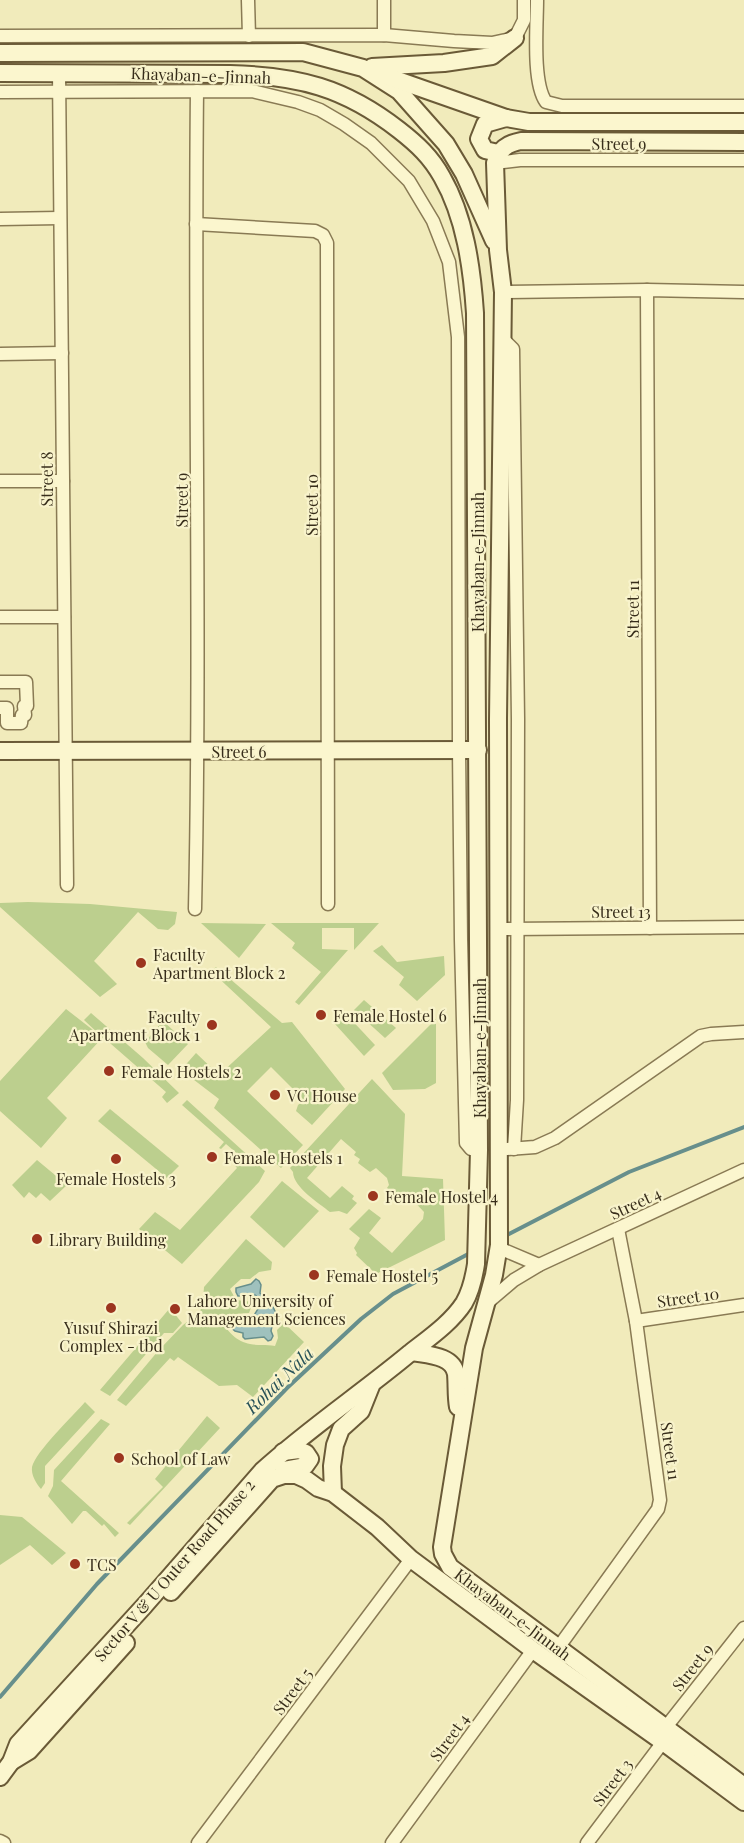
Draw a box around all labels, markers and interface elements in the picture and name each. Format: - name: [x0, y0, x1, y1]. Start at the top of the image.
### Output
- street label: Khayaban-e-Jinnah: [130, 62, 272, 88]
- street label: Street 9: [592, 133, 646, 154]
- street label: Street 8: [36, 452, 57, 507]
- street label: Street 9: [171, 473, 192, 527]
- street label: Street 10: [301, 474, 322, 536]
- street label: Khayaban-e-Jinnah: [467, 491, 488, 632]
- street label: Street 11: [622, 580, 643, 638]
- street label: Street 6: [212, 741, 266, 762]
- street label: Street 13: [591, 901, 651, 922]
- place label: Faculty Apartment Block 2: [152, 944, 285, 983]
- marker: Faculty Apartment Block 2: [134, 956, 148, 970]
- street label: Khayaban-e-Jinnah: [469, 977, 490, 1118]
- place label: Female Hostel 6: [333, 1005, 447, 1026]
- place label: Faculty Apartment Block 1: [68, 1006, 200, 1045]
- marker: Female Hostel 6: [314, 1008, 328, 1022]
- marker: Faculty Apartment Block 1: [205, 1018, 219, 1032]
- place label: Female Hostels 2: [121, 1061, 241, 1082]
- marker: Female Hostels 2: [102, 1064, 116, 1078]
- place label: VC House: [286, 1085, 357, 1106]
- marker: VC House: [268, 1088, 282, 1102]
- place label: Female Hostels 1: [224, 1147, 343, 1168]
- marker: Female Hostels 1: [205, 1150, 219, 1164]
- marker: Female Hostels 3: [109, 1152, 123, 1166]
- place label: Female Hostels 3: [56, 1168, 176, 1189]
- street label: Street 4: [606, 1182, 664, 1224]
- place label: Female Hostel 4: [385, 1186, 498, 1207]
- marker: Female Hostel 4: [366, 1189, 380, 1203]
- place label: Library Building: [49, 1229, 167, 1250]
- marker: Library Building: [30, 1232, 44, 1246]
- place label: Female Hostel 5: [326, 1265, 438, 1286]
- marker: Female Hostel 5: [307, 1268, 321, 1282]
- street label: Street 10: [656, 1282, 720, 1312]
- place label: Lahore University of Management Sciences: [187, 1290, 346, 1329]
- marker: Yusuf Shirazi Complex - tbd: [104, 1301, 118, 1315]
- marker: Lahore University of Management Sciences: [168, 1302, 182, 1316]
- place label: Yusuf Shirazi Complex - tbd: [59, 1317, 163, 1356]
- water label: Rohai Nala: [239, 1341, 318, 1419]
- street label: Street 11: [657, 1421, 685, 1482]
- place label: School of Law: [131, 1448, 231, 1469]
- marker: School of Law: [112, 1451, 126, 1465]
- street label: Sector V & U Outer Road Phase 2: [89, 1475, 259, 1665]
- place label: TCS: [87, 1554, 117, 1575]
- marker: TCS: [68, 1557, 82, 1571]
- street label: Khayaban-e-Jinnah: [451, 1563, 576, 1665]
- street label: Street 9: [667, 1639, 717, 1695]
- street label: Street 5: [268, 1663, 316, 1719]
- street label: Street 4: [425, 1709, 473, 1765]
- street label: Street 3: [587, 1754, 637, 1810]

